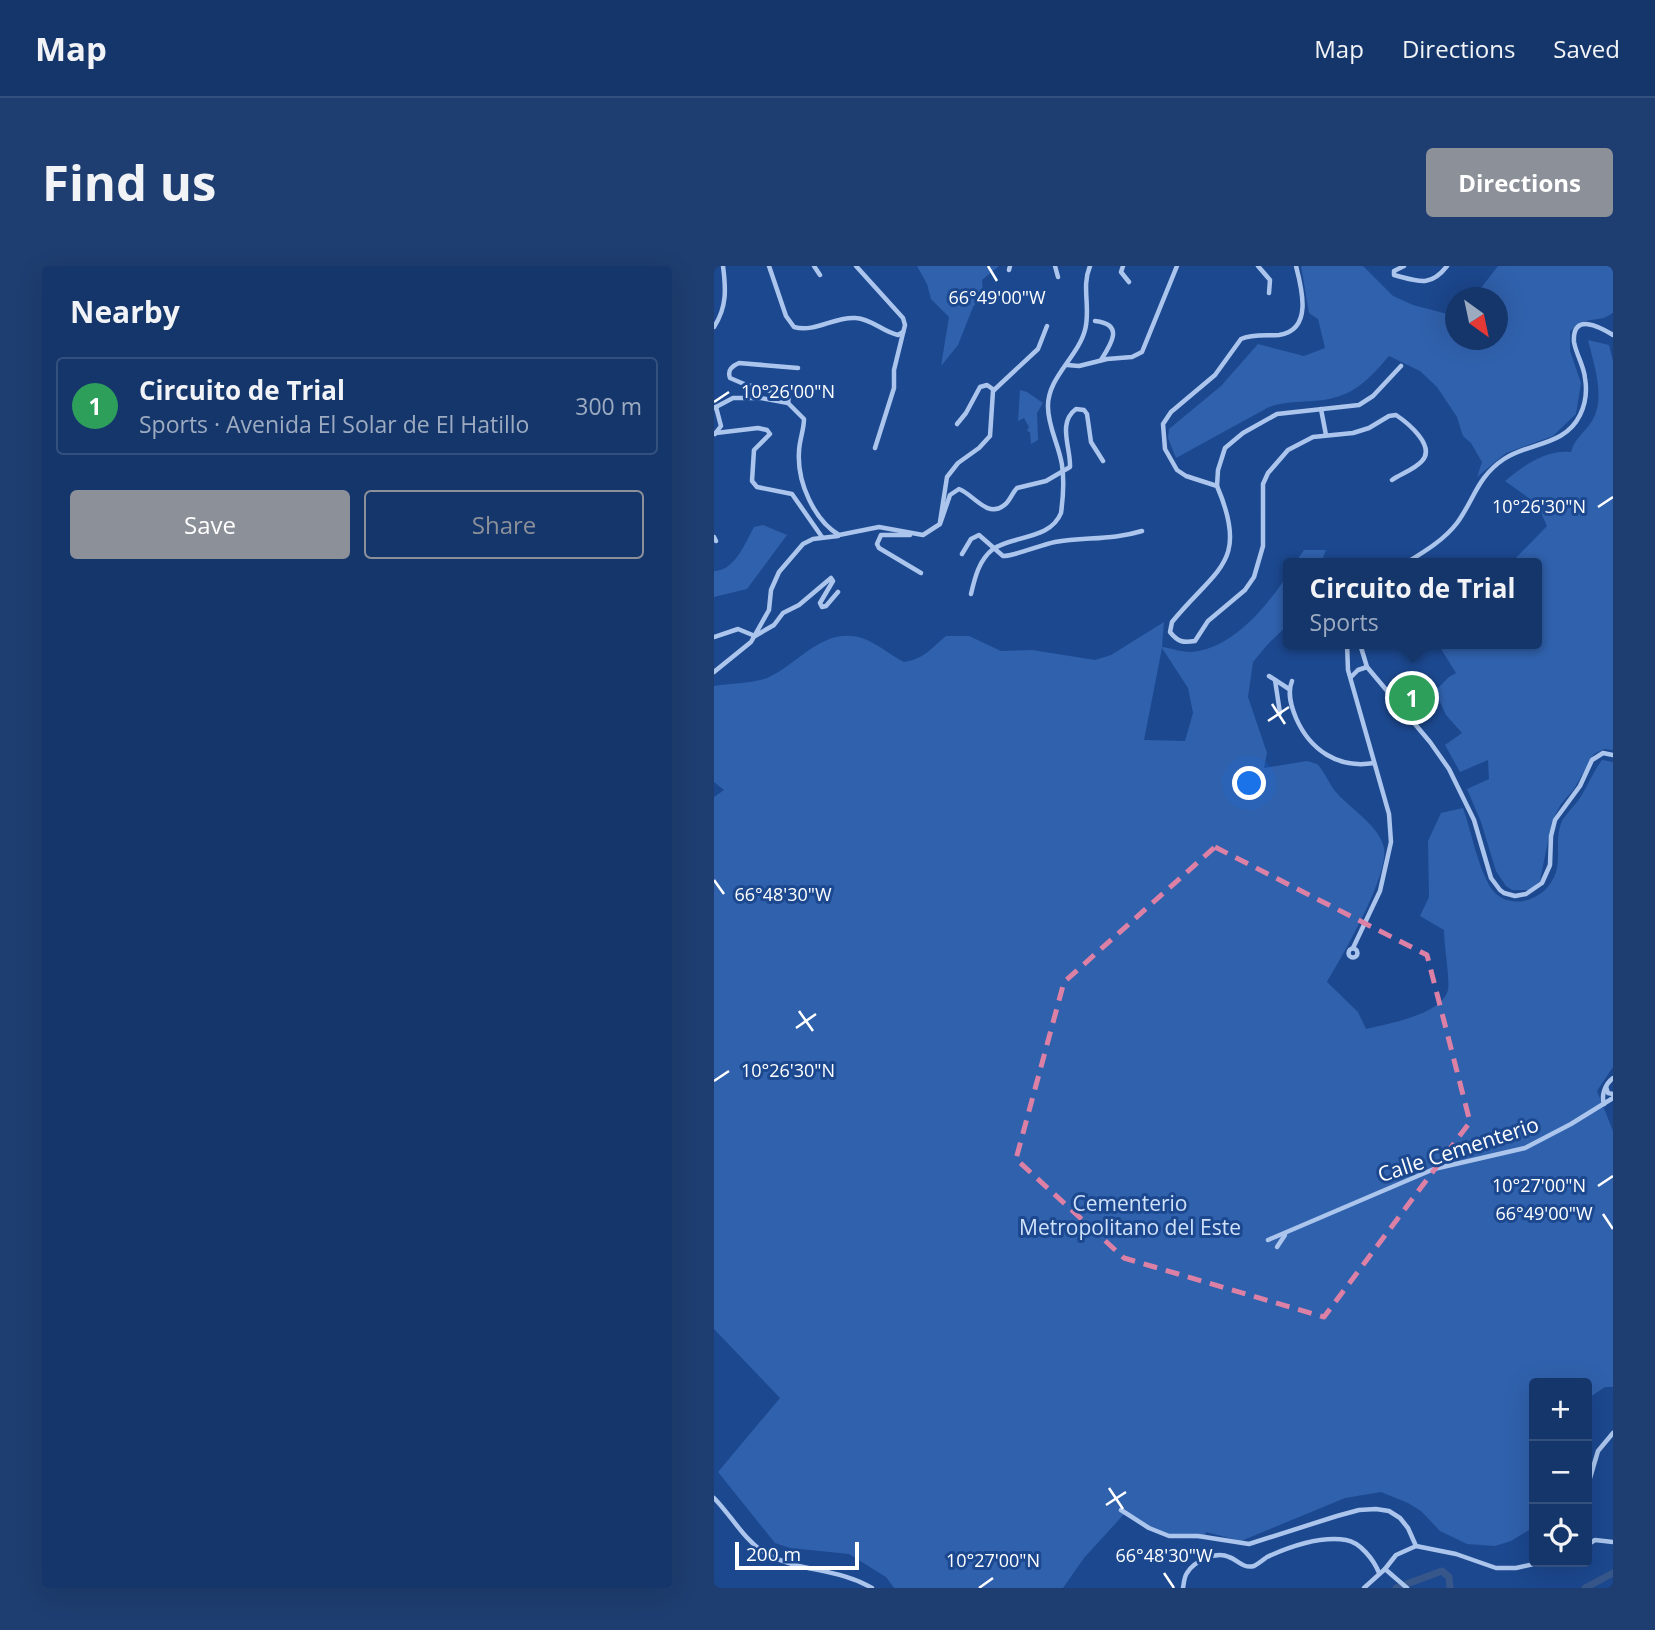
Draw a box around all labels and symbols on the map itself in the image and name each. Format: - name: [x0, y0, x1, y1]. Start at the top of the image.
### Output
- text: 66°49'00"W: [948, 285, 1046, 309]
- north arrow: [1445, 287, 1508, 350]
- text: 10°26'00"N: [741, 379, 835, 403]
- text: 10°26'30"N: [1492, 494, 1586, 518]
- pin: 1: [1389, 672, 1435, 724]
- your location: [1232, 766, 1266, 800]
- text: 66°48'30"W: [734, 882, 832, 906]
- text: 10°26'30"N: [741, 1058, 835, 1082]
- street label: Calle Cementerio: [1374, 1110, 1542, 1188]
- text: 10°27'00"N: [1492, 1173, 1586, 1197]
- park label: Cementerio Metropolitano del Este: [1019, 1189, 1241, 1241]
- text: 66°49'00"W: [1495, 1201, 1593, 1225]
- scale bar: [735, 1539, 859, 1571]
- text: 66°48'30"W: [1115, 1543, 1213, 1567]
- text: 10°27'00"N: [946, 1548, 1040, 1572]

